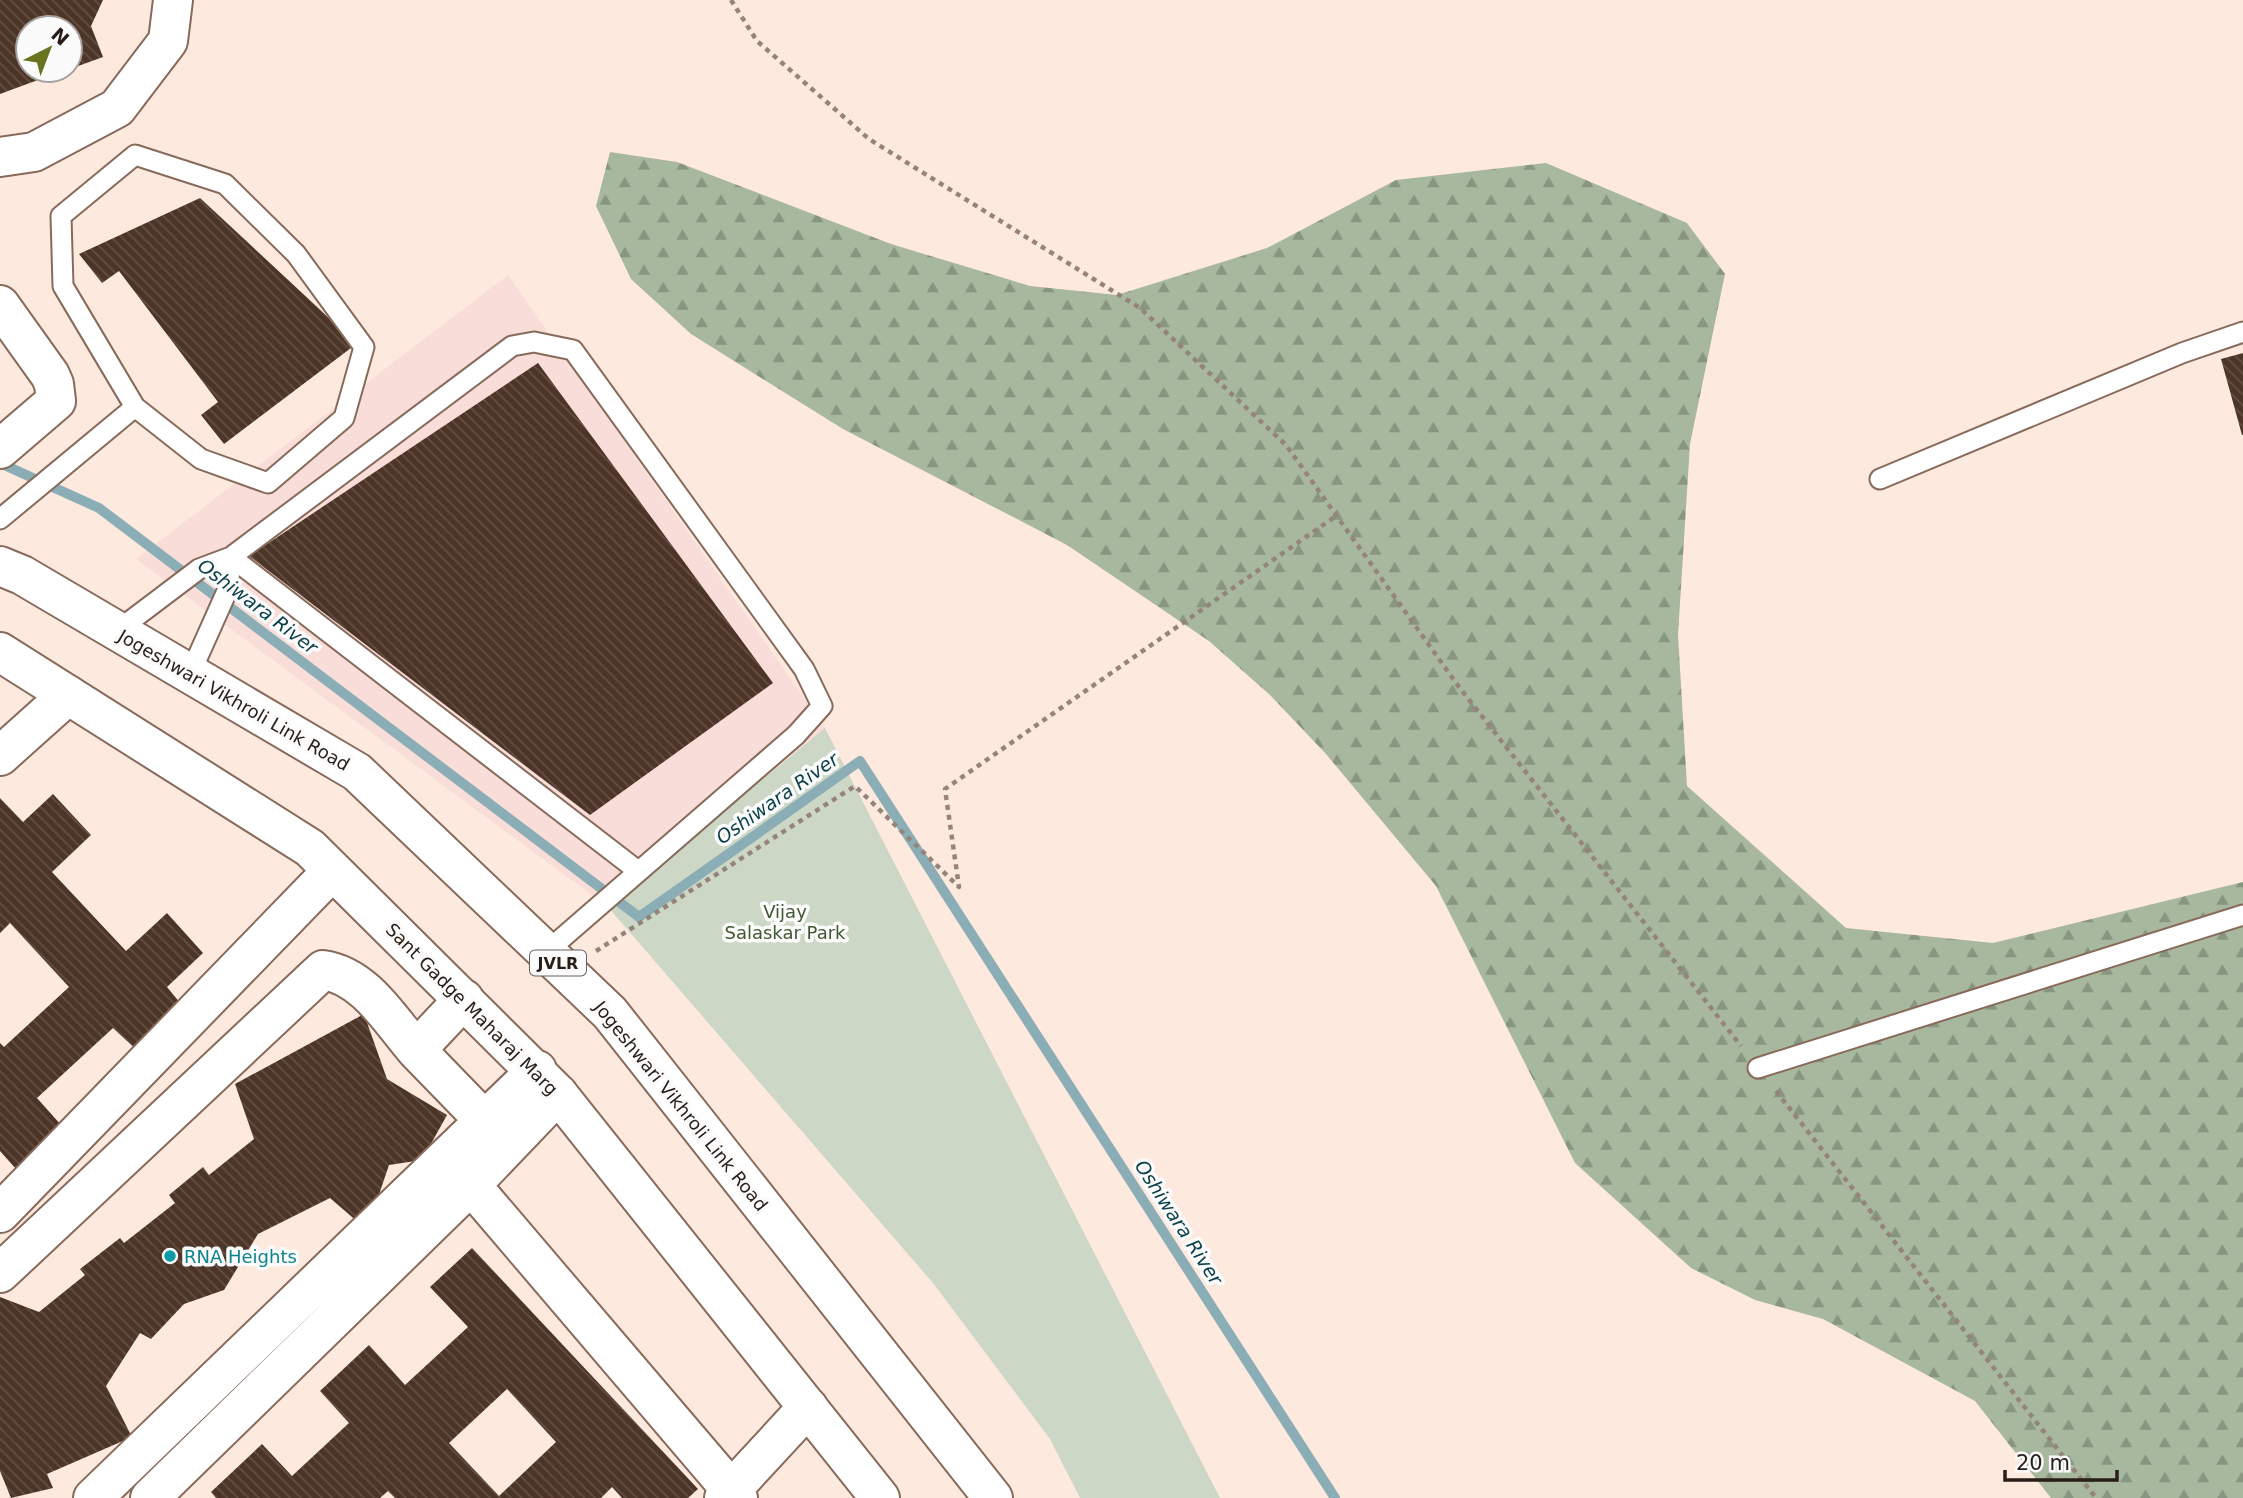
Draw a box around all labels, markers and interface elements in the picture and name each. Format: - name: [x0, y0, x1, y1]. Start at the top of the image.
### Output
- north arrow: [14, 14, 84, 84]
- text: N: [47, 23, 74, 50]
- water label: Oshiwara River: [194, 554, 323, 659]
- street label: Jogeshwari Vikhroli Link Road: [114, 624, 353, 775]
- water label: Oshiwara River: [712, 747, 843, 848]
- park label: Vijay Salaskar Park: [724, 901, 846, 943]
- street label: Sant Gadge Maharaj Marg: [382, 919, 562, 1099]
- road number: JVLR: [530, 951, 586, 976]
- street label: Jogeshwari Vikhroli Link Road: [589, 996, 772, 1215]
- water label: Oshiwara River: [1131, 1156, 1228, 1289]
- place label: RNA Heights: [184, 1246, 297, 1267]
- marker: RNA Heights: [162, 1248, 178, 1264]
- scale bar: [2005, 1438, 2117, 1482]
- text: 20 m: [2016, 1451, 2070, 1475]

